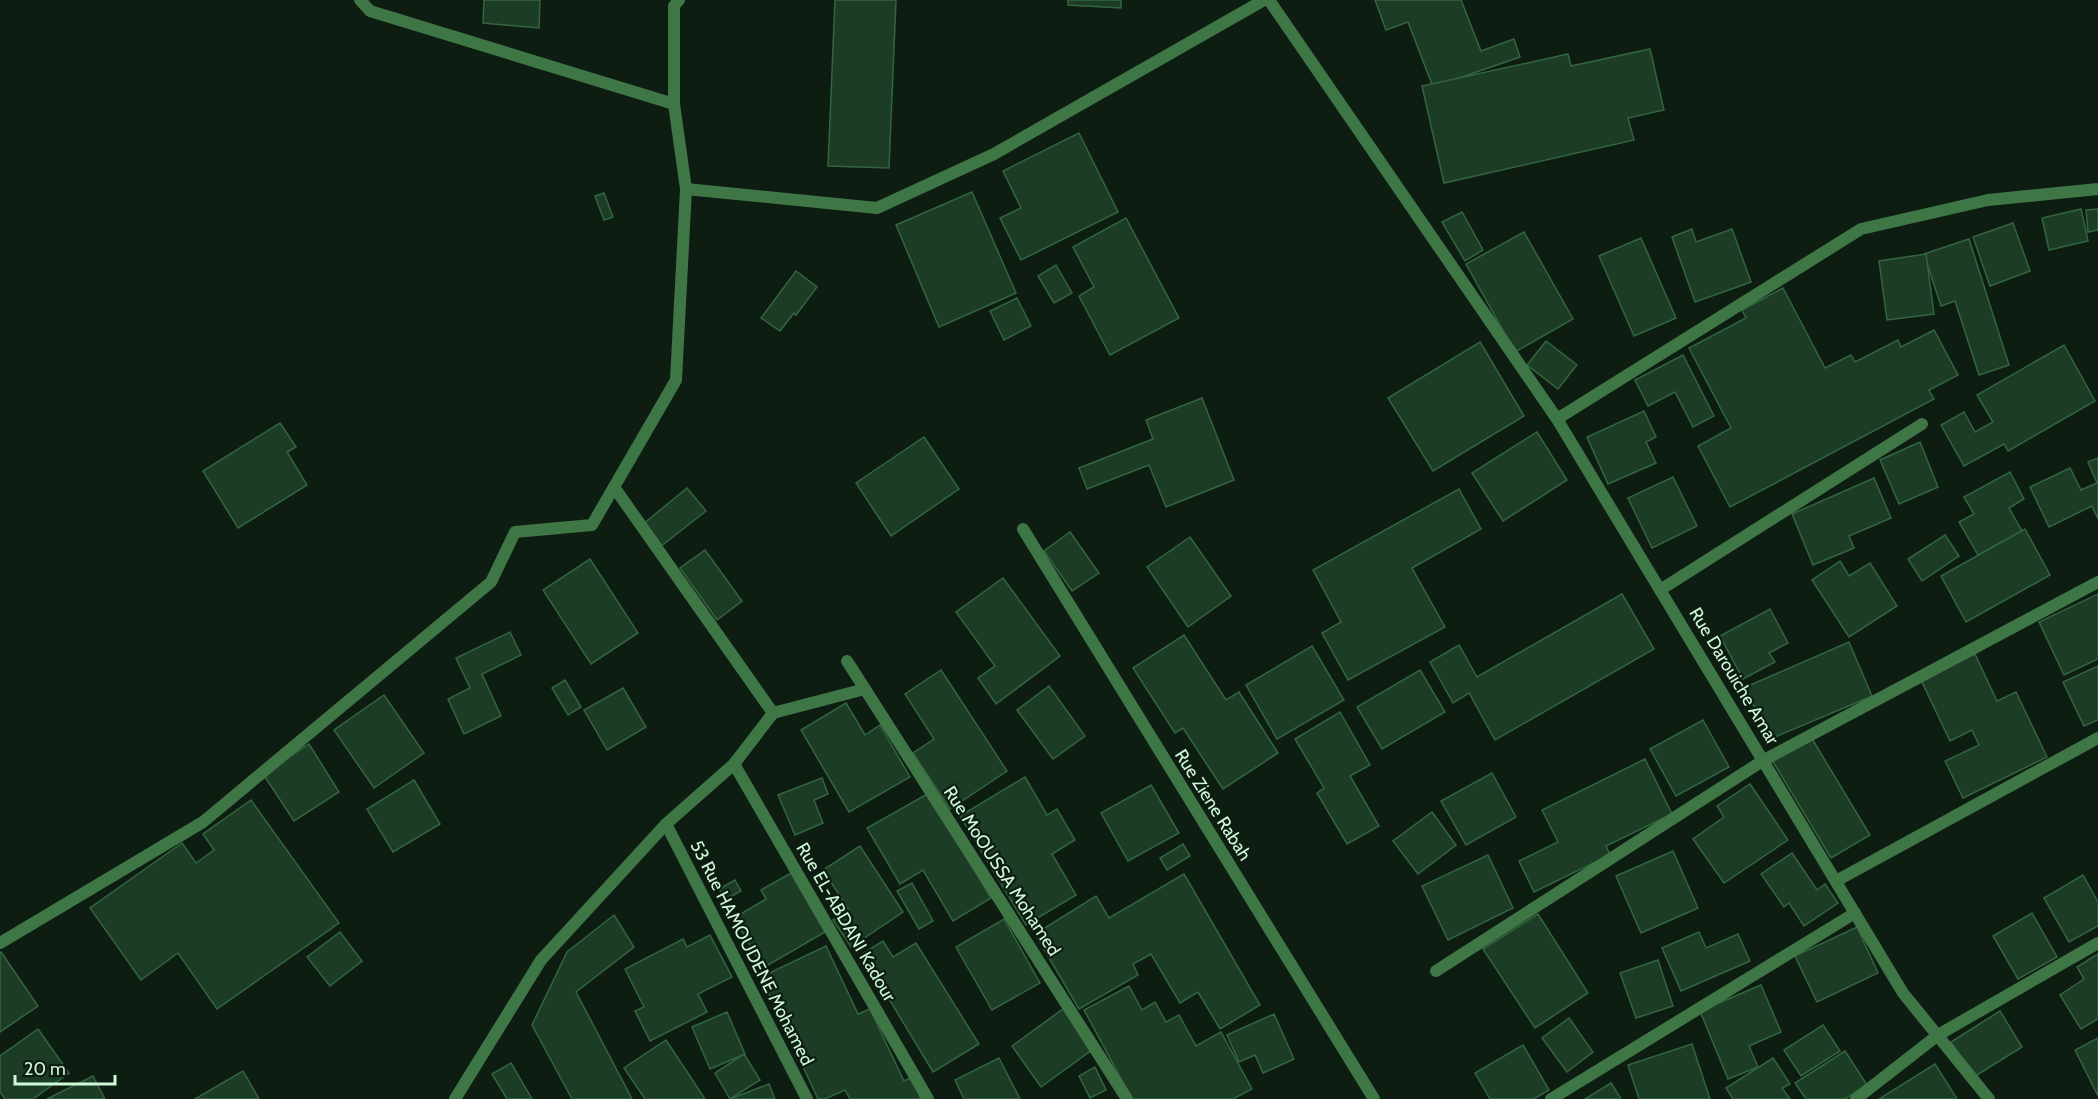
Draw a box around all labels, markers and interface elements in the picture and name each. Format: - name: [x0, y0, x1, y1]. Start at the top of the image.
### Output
- street label: Rue Darouiche Amar: [1684, 604, 1784, 749]
- street label: Rue Ziene Rabah: [1170, 745, 1256, 865]
- street label: Rue MoOUSSA Mohamed: [939, 782, 1065, 960]
- street label: 53 Rue HAMOUDENE Mohamed: [686, 837, 818, 1069]
- street label: Rue EL-ABDANI Kadour: [792, 839, 901, 1006]
- scale bar: [15, 1048, 116, 1086]
- text: 20 m: [24, 1058, 66, 1080]

